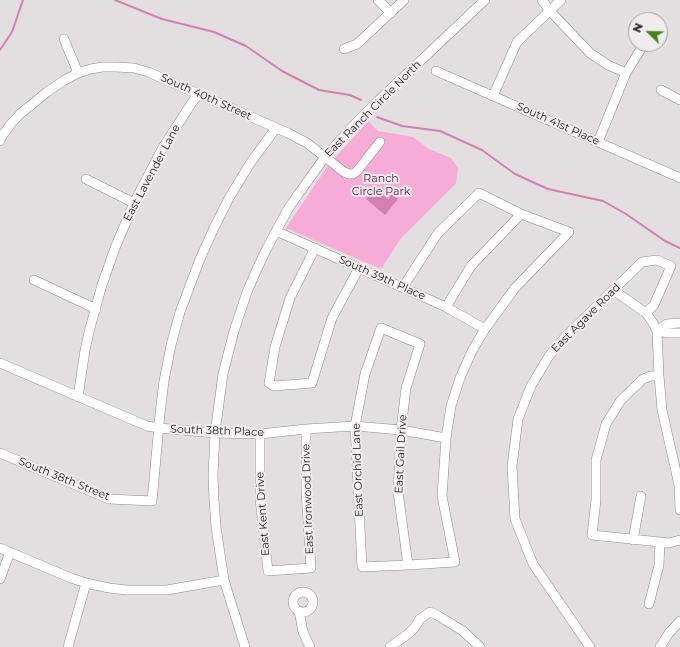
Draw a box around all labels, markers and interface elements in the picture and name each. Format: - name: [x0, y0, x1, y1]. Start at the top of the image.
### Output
- north arrow: [628, 12, 668, 52]
- text: N: [630, 21, 646, 35]
- street label: East Ranch Circle North: [322, 58, 424, 160]
- street label: South 40th Street: [158, 71, 254, 123]
- street label: South 41st Place: [514, 100, 602, 148]
- street label: East Lavender Lane: [121, 122, 183, 224]
- park label: Ranch Circle Park: [352, 172, 410, 198]
- street label: South 39th Place: [337, 253, 427, 303]
- street label: East Agave Road: [549, 281, 623, 355]
- street label: East Gail Drive: [392, 414, 410, 494]
- street label: South 38th Place: [170, 423, 264, 439]
- street label: East Orchid Lane: [350, 423, 366, 517]
- street label: East Ironwood Drive: [299, 443, 317, 555]
- street label: South 38th Street: [17, 455, 111, 503]
- street label: East Kent Drive: [253, 472, 273, 556]

